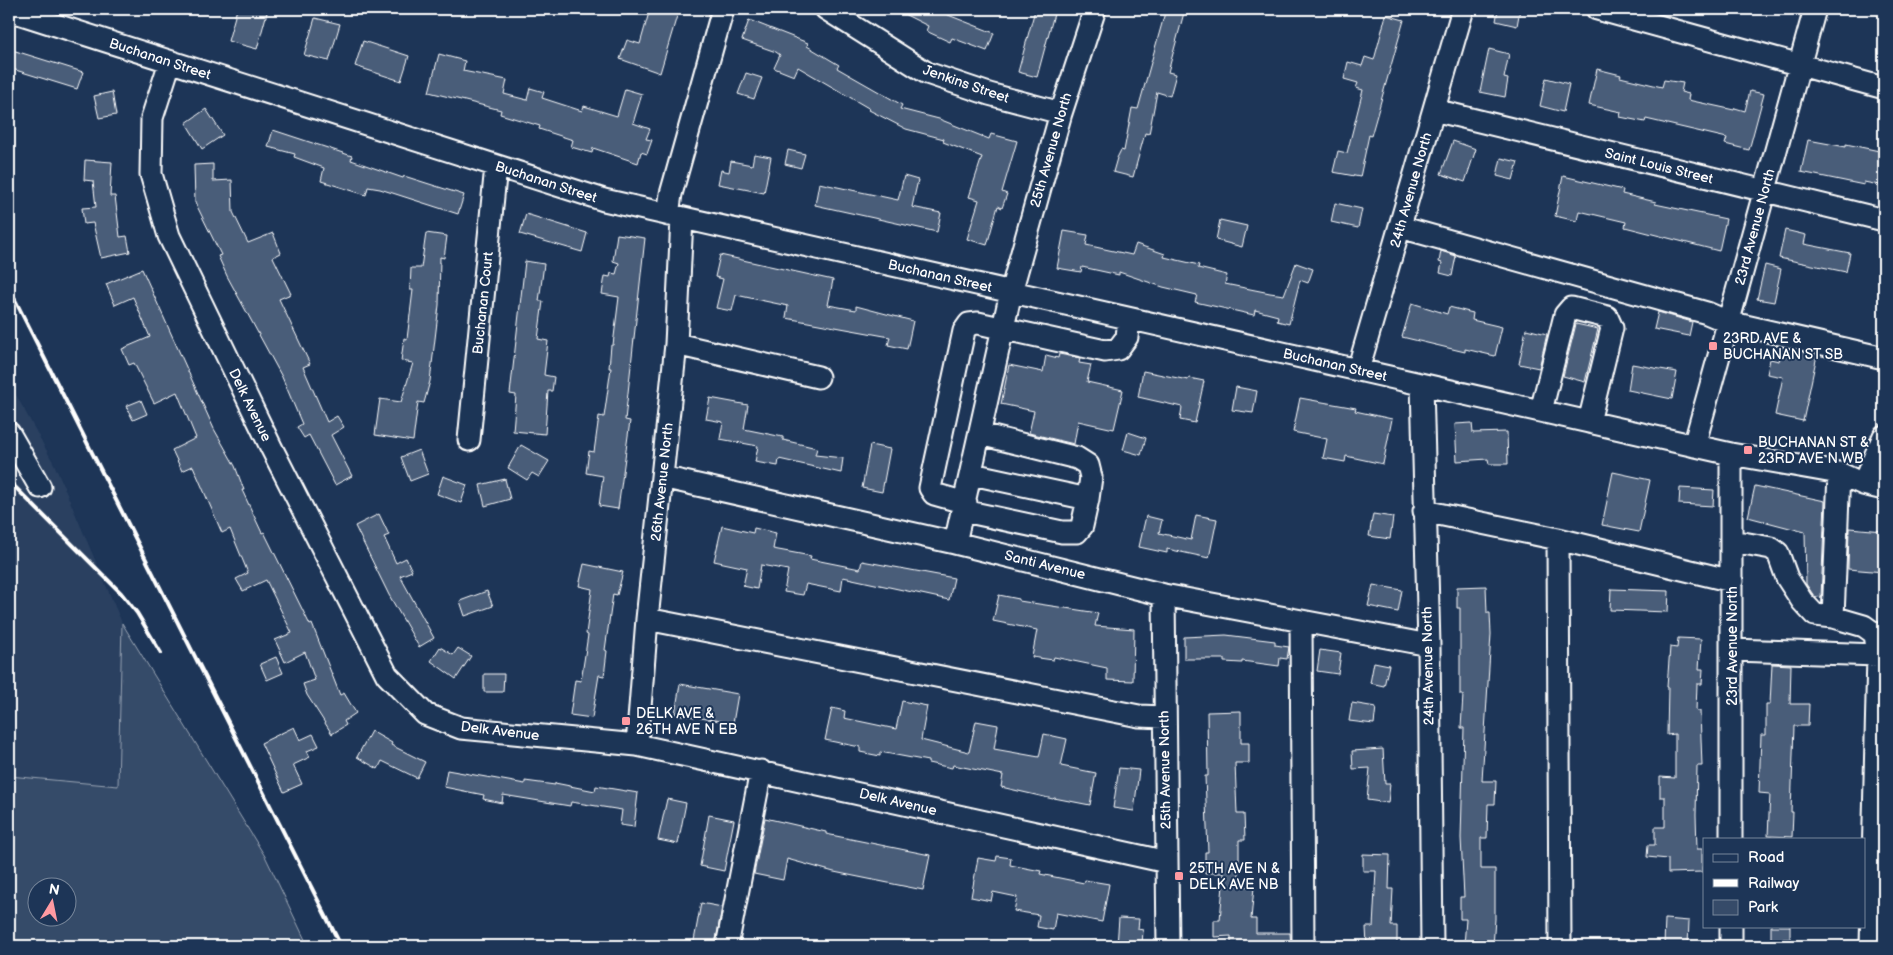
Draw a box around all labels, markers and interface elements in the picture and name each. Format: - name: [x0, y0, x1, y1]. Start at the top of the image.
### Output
- street label: Buchanan Street: [107, 35, 214, 84]
- street label: Jenkins Street: [921, 61, 1012, 107]
- street label: 25th Avenue North: [1026, 90, 1076, 209]
- street label: 24th Avenue North: [1386, 130, 1436, 249]
- street label: Saint Louis Street: [1603, 144, 1716, 188]
- street label: Buchanan Street: [493, 158, 600, 207]
- street label: 23rd Avenue North: [1731, 167, 1779, 287]
- street label: Buchanan Court: [469, 250, 497, 355]
- street label: Buchanan Street: [886, 256, 994, 296]
- place label: 23RD AVE & BUCHANAN ST SB: [1723, 330, 1843, 363]
- marker: 23RD AVE & BUCHANAN ST SB: [1707, 340, 1719, 352]
- street label: Buchanan Street: [1281, 345, 1389, 385]
- street label: Delk Avenue: [225, 366, 275, 444]
- street label: 26th Avenue North: [647, 422, 677, 542]
- place label: BUCHANAN ST & 23RD AVE N WB: [1758, 434, 1869, 467]
- marker: BUCHANAN ST & 23RD AVE N WB: [1742, 444, 1754, 456]
- street label: Santi Avenue: [1003, 547, 1087, 583]
- street label: 23rd Avenue North: [1724, 586, 1741, 706]
- street label: 24th Avenue North: [1418, 606, 1438, 726]
- place label: DELK AVE & 26TH AVE N EB: [636, 705, 738, 738]
- street label: 25th Avenue North: [1155, 710, 1175, 829]
- marker: DELK AVE & 26TH AVE N EB: [620, 715, 632, 727]
- street label: Delk Avenue: [460, 718, 540, 744]
- street label: Delk Avenue: [858, 785, 938, 819]
- legend: [1703, 838, 1866, 928]
- text: Road: [1748, 848, 1784, 867]
- place label: 25TH AVE N & DELK AVE NB: [1189, 860, 1280, 893]
- marker: 25TH AVE N & DELK AVE NB: [1173, 870, 1185, 882]
- text: Railway: [1748, 874, 1799, 893]
- north arrow: [28, 878, 78, 928]
- text: N: [48, 880, 61, 899]
- text: Park: [1748, 898, 1779, 917]

